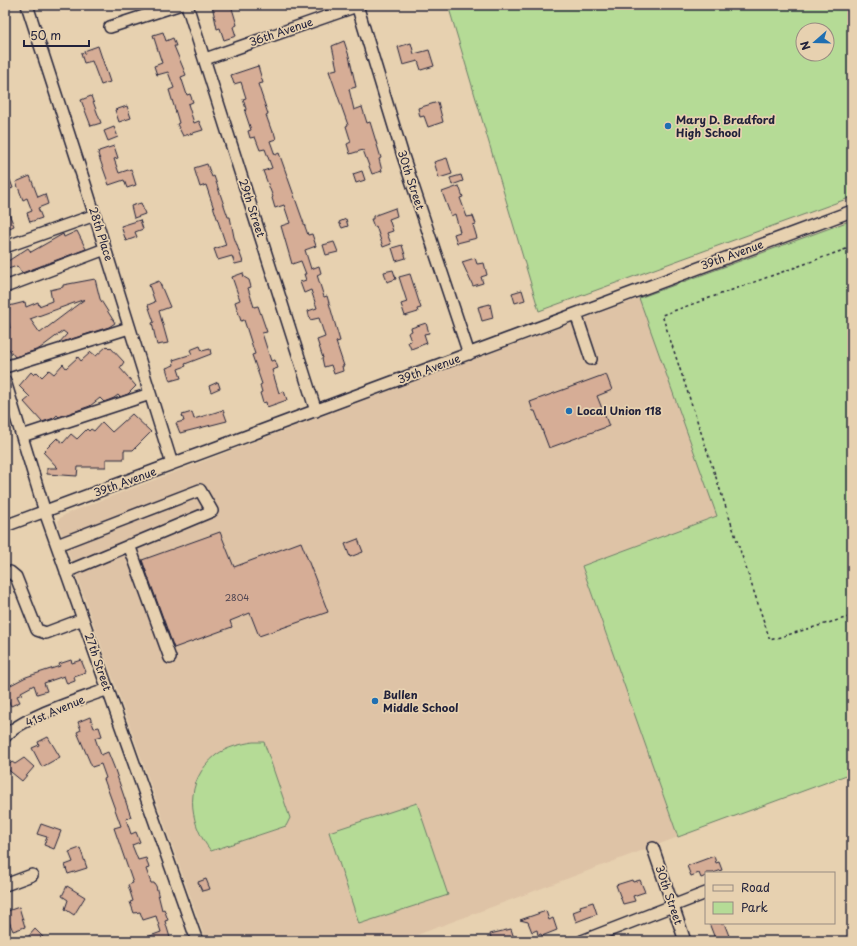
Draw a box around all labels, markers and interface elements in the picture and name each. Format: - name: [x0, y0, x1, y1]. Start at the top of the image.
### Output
- street label: 36th Avenue: [247, 13, 315, 50]
- scale bar: [24, 22, 89, 48]
- north arrow: [795, 22, 835, 62]
- text: 50 m: [30, 26, 61, 44]
- text: N: [796, 38, 815, 53]
- place label: Mary D. Bradford High School: [676, 111, 775, 141]
- marker: Mary D. Bradford High School: [663, 121, 673, 131]
- street label: 30th Street: [394, 148, 429, 212]
- street label: 29th Street: [235, 176, 270, 240]
- street label: 28th Place: [85, 205, 118, 263]
- street label: 39th Avenue: [698, 235, 766, 274]
- street label: 39th Avenue: [395, 349, 463, 388]
- place label: Local Union 118: [577, 402, 662, 419]
- marker: Local Union 118: [564, 406, 574, 416]
- street label: 39th Avenue: [91, 462, 159, 501]
- house number: 2804: [225, 590, 249, 604]
- street label: 27th Street: [81, 631, 116, 694]
- place label: Bullen Middle School: [383, 686, 458, 716]
- street label: 41st Avenue: [23, 690, 87, 731]
- marker: Bullen Middle School: [370, 696, 380, 706]
- street label: 30th Street: [651, 863, 688, 927]
- legend: [705, 872, 835, 924]
- text: Road: [741, 878, 770, 896]
- text: Park: [741, 898, 768, 916]

